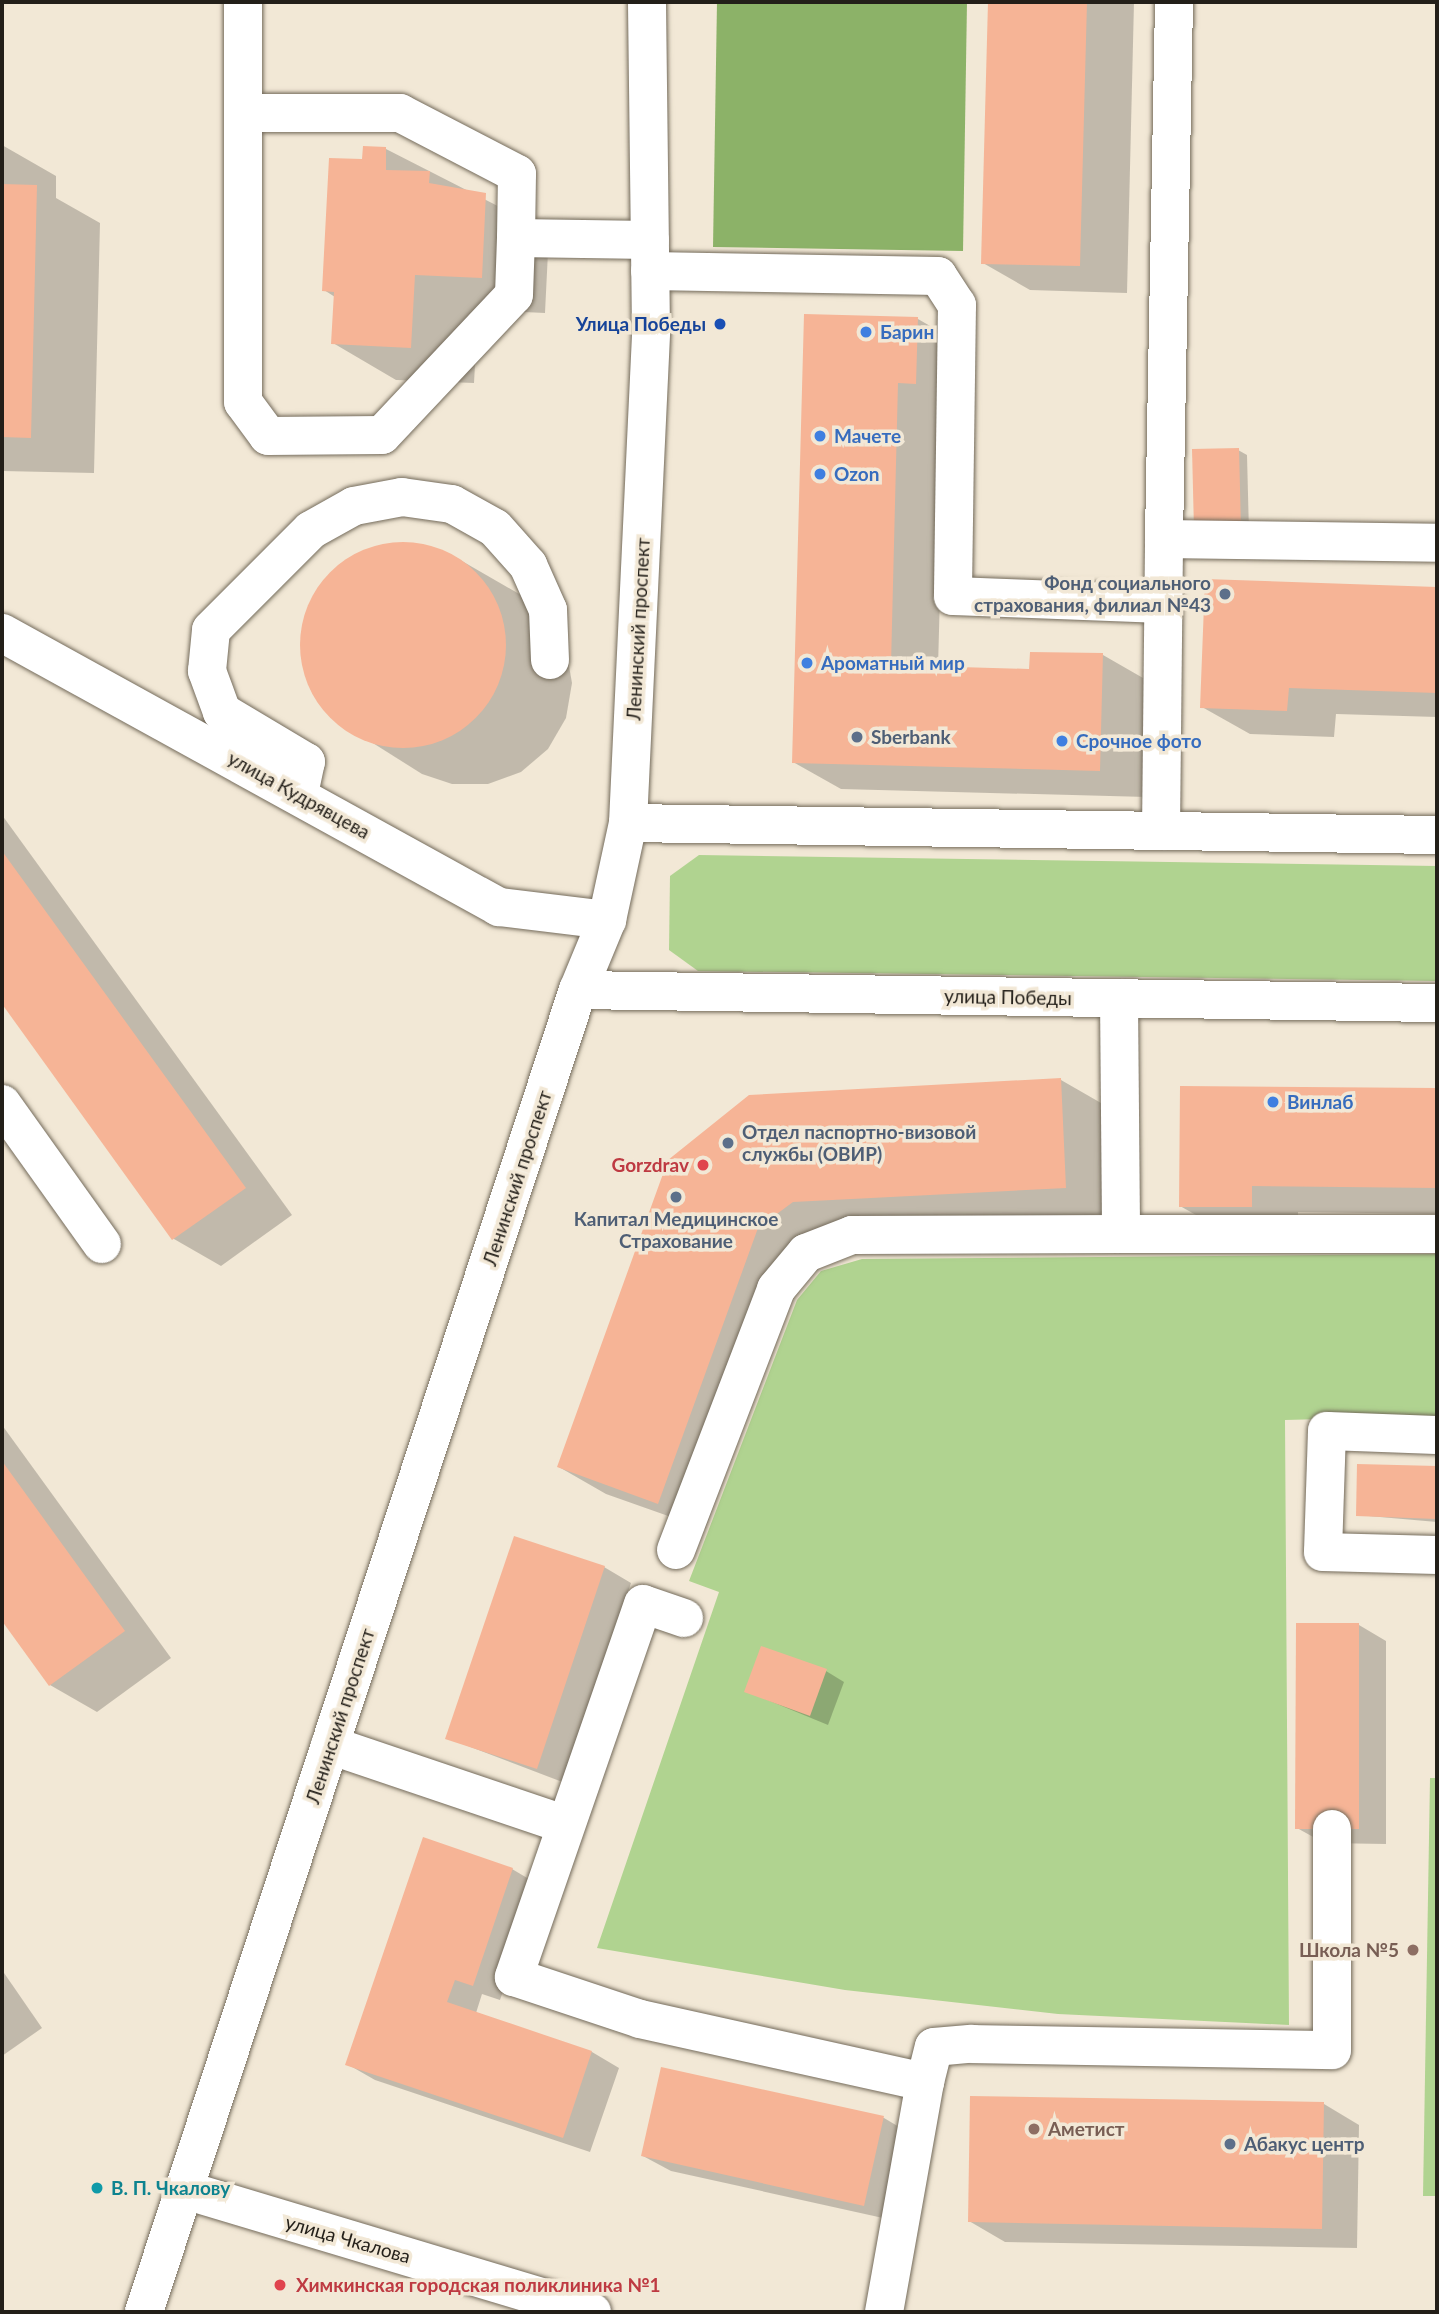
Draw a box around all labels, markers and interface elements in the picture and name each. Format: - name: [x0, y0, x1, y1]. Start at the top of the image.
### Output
- place label: Улица Победы: [576, 313, 706, 335]
- marker: Улица Победы: [712, 316, 728, 332]
- place label: Барин: [880, 321, 934, 343]
- marker: Барин: [858, 324, 874, 340]
- place label: Мачете: [834, 425, 901, 447]
- marker: Мачете: [812, 428, 828, 444]
- place label: Ozon: [834, 463, 879, 485]
- marker: Ozon: [812, 466, 828, 482]
- street label: Ленинский проспект: [622, 537, 654, 721]
- place label: Фонд социального страхования, филиал №43: [974, 572, 1211, 616]
- marker: Фонд социального страхования, филиал №43: [1217, 586, 1233, 602]
- place label: Ароматный мир: [821, 652, 965, 674]
- marker: Ароматный мир: [799, 655, 815, 671]
- place label: Sberbank: [871, 726, 951, 748]
- marker: Sberbank: [849, 729, 865, 745]
- place label: Срочное фото: [1076, 730, 1202, 752]
- marker: Срочное фото: [1054, 733, 1070, 749]
- street label: улица Кудрявцева: [224, 747, 374, 843]
- street label: улица Победы: [944, 984, 1072, 1010]
- street label: Ленинский проспект: [478, 1088, 556, 1268]
- place label: Винлаб: [1287, 1091, 1353, 1113]
- marker: Винлаб: [1265, 1094, 1281, 1110]
- place label: Отдел паспортно-визовой службы (ОВИР): [742, 1121, 976, 1165]
- marker: Отдел паспортно-визовой службы (ОВИР): [720, 1135, 736, 1151]
- place label: Gorzdrav: [612, 1154, 689, 1176]
- marker: Gorzdrav: [695, 1157, 711, 1173]
- marker: Капитал Медицинское Страхование: [668, 1189, 684, 1205]
- place label: Капитал Медицинское Страхование: [574, 1208, 778, 1252]
- street label: Ленинский проспект: [301, 1626, 379, 1806]
- place label: Школа №5: [1299, 1939, 1399, 1961]
- marker: Школа №5: [1405, 1942, 1421, 1958]
- place label: Аметист: [1048, 2118, 1125, 2140]
- marker: Аметист: [1026, 2121, 1042, 2137]
- place label: Абакус центр: [1244, 2133, 1364, 2155]
- marker: Абакус центр: [1222, 2136, 1238, 2152]
- place label: В. П. Чкалову: [111, 2177, 230, 2199]
- marker: В. П. Чкалову: [89, 2180, 105, 2196]
- street label: улица Чкалова: [283, 2210, 413, 2268]
- place label: Химкинская городская поликлиника №1: [296, 2274, 661, 2296]
- marker: Химкинская городская поликлиника №1: [270, 2275, 290, 2295]

